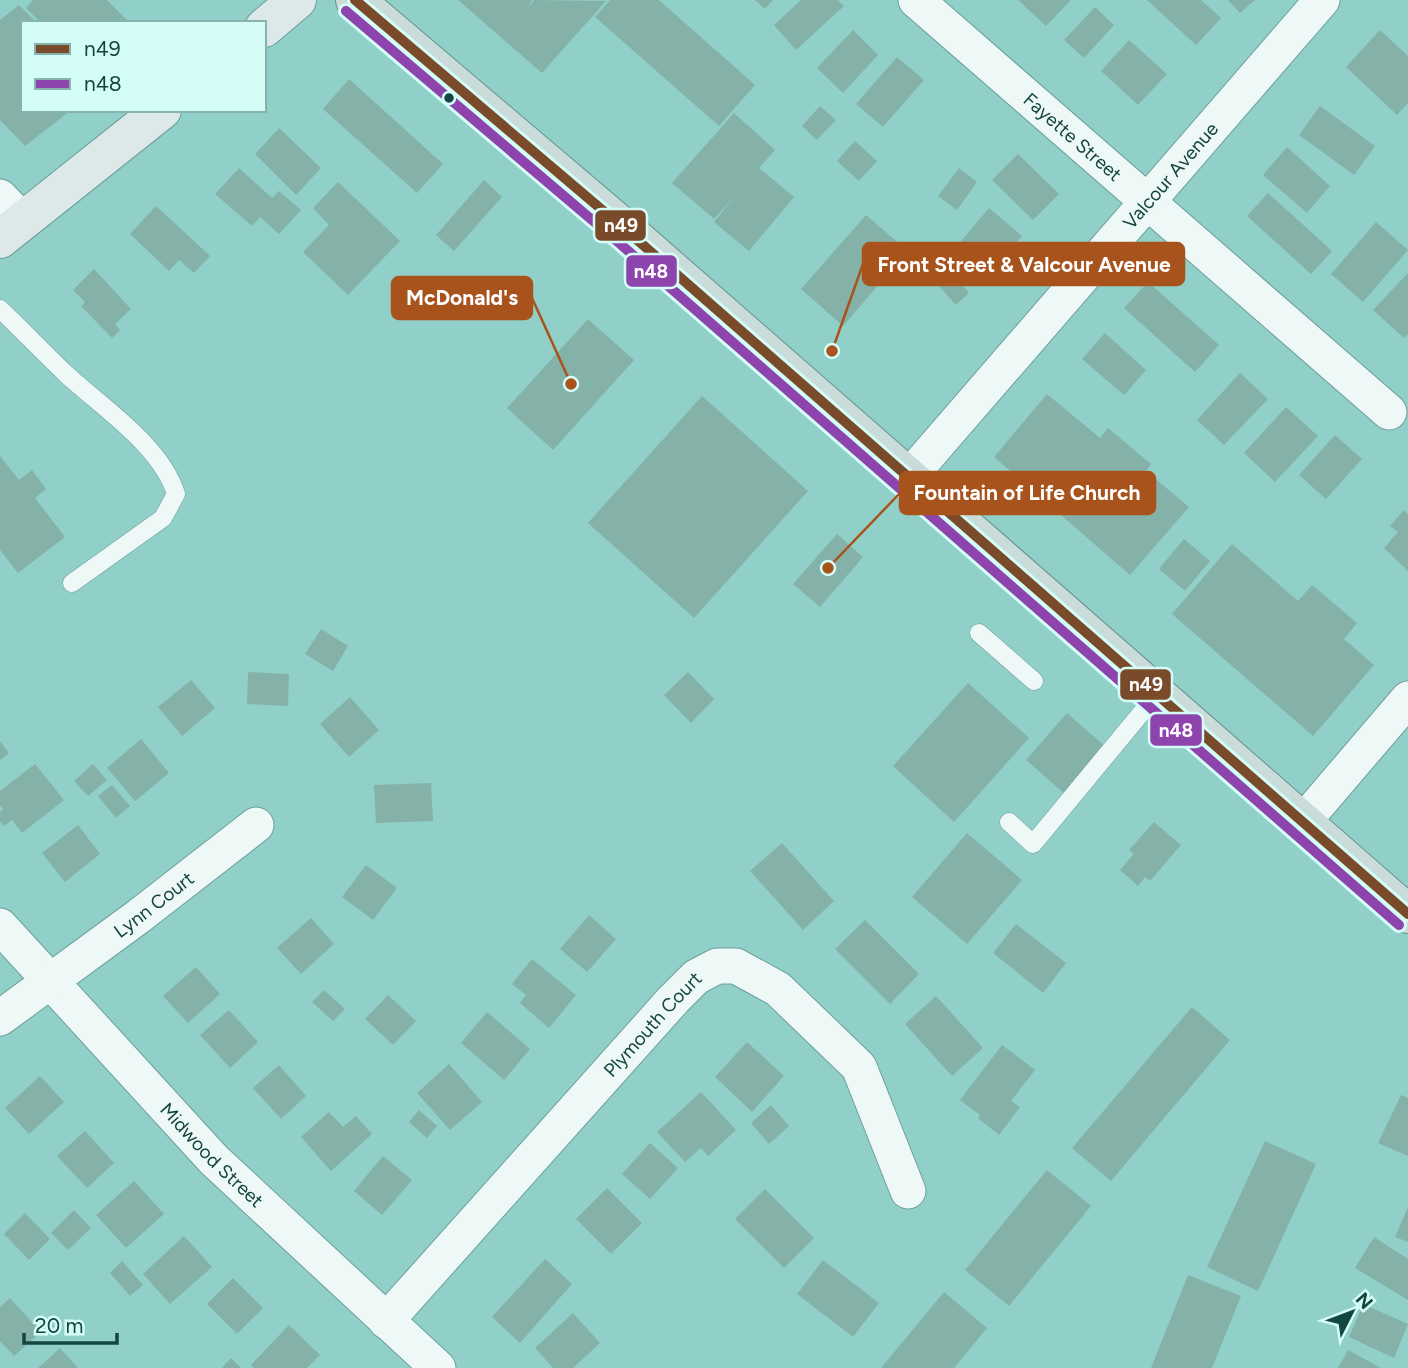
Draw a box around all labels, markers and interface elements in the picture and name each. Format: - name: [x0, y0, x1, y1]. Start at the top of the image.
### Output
- legend: [21, 21, 266, 112]
- text: n49: [84, 36, 121, 61]
- text: n48: [84, 71, 122, 96]
- street label: Fayette Street: [1019, 88, 1127, 186]
- unlabelled marker: [442, 91, 456, 105]
- street label: Valcour Avenue: [1118, 117, 1223, 233]
- line badge: n49: [594, 209, 647, 242]
- text: n49: [604, 214, 638, 237]
- callout: Front Street & Valcour Avenue: [863, 243, 1184, 285]
- text: Front Street & Valcour Avenue: [877, 252, 1171, 277]
- line badge: n48: [625, 254, 678, 288]
- text: n48: [634, 260, 668, 283]
- callout: McDonald's: [392, 277, 532, 319]
- text: McDonald's: [406, 285, 518, 310]
- callout: Fountain of Life Church: [900, 472, 1155, 514]
- text: Fountain of Life Church: [914, 480, 1140, 505]
- line badge: n49: [1119, 668, 1172, 701]
- text: n49: [1129, 673, 1163, 696]
- line badge: n48: [1149, 713, 1203, 747]
- text: n48: [1159, 719, 1193, 742]
- street label: Lynn Court: [109, 866, 198, 942]
- street label: Plymouth Court: [599, 967, 706, 1081]
- street label: Midwood Street: [156, 1098, 268, 1212]
- north arrow: [1317, 1277, 1387, 1347]
- text: N: [1351, 1288, 1378, 1314]
- scale bar: [24, 1302, 117, 1346]
- text: 20 m: [35, 1313, 83, 1338]

